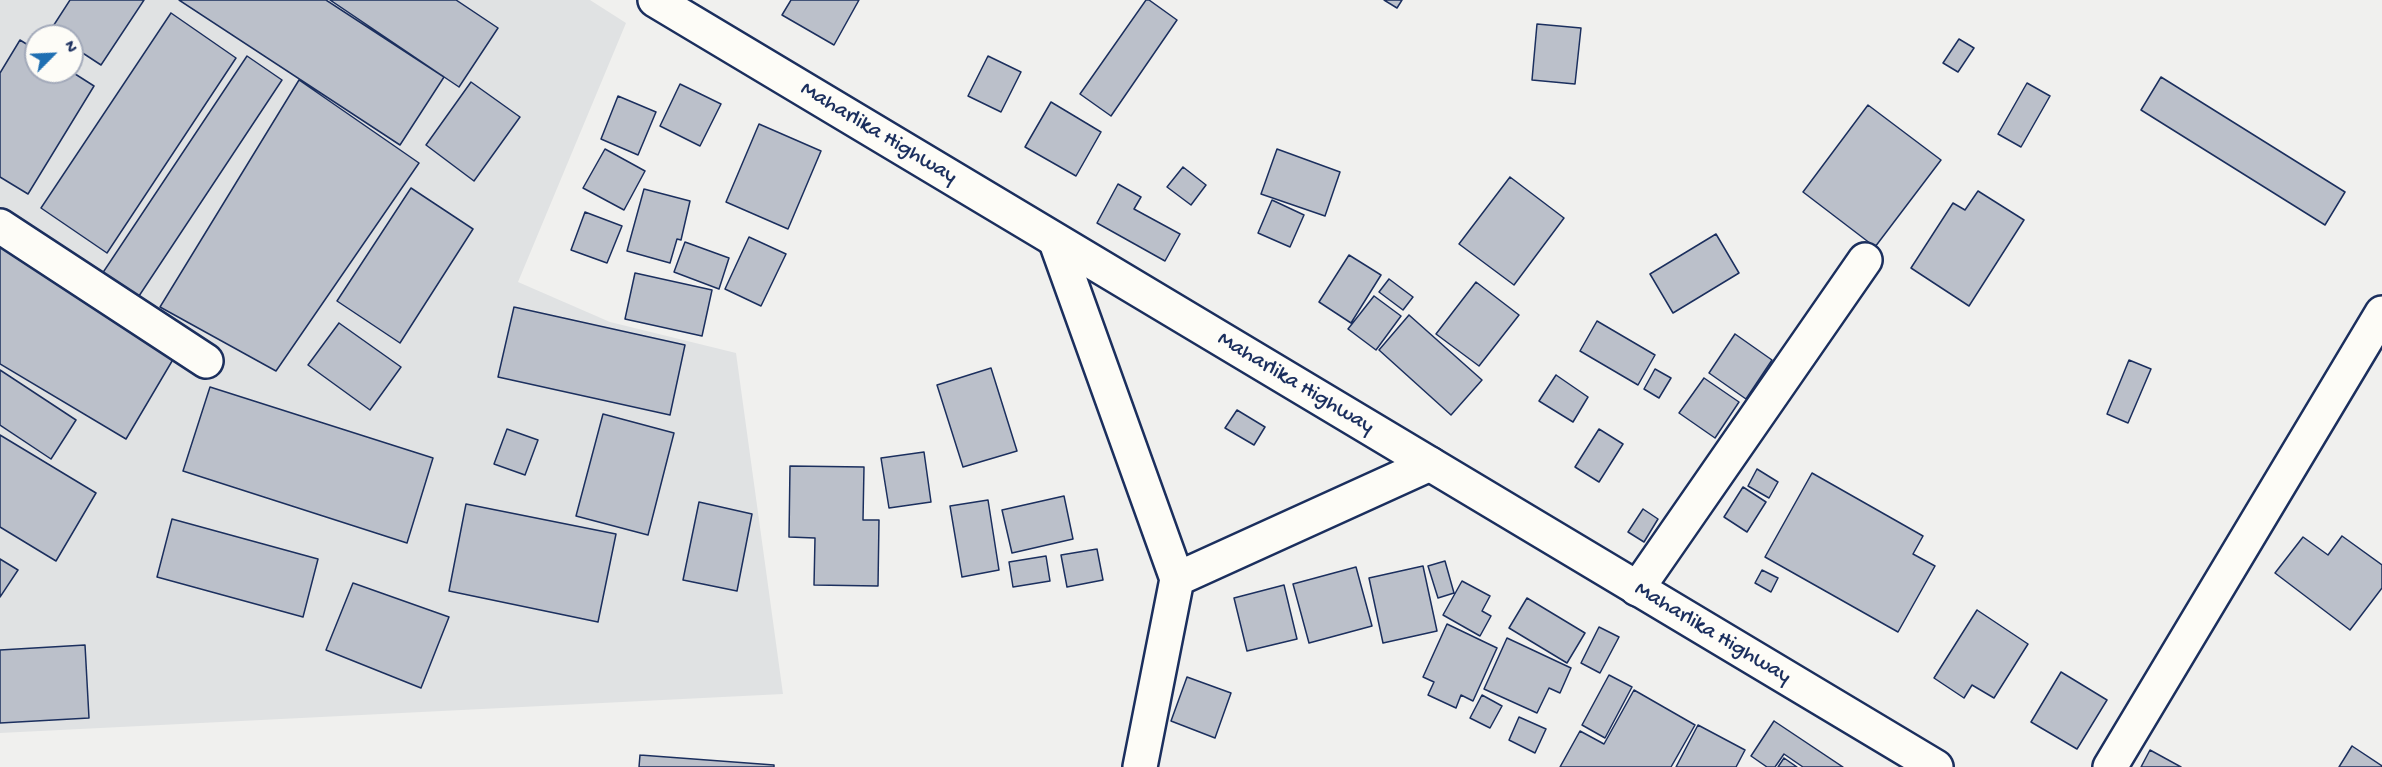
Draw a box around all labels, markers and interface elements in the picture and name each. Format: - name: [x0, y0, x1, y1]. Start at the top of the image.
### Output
- north arrow: [24, 24, 84, 84]
- text: N: [58, 39, 80, 56]
- street label: Maharlika Highway: [795, 77, 961, 191]
- street label: Maharlika Highway: [1212, 327, 1378, 441]
- street label: Maharlika Highway: [1629, 577, 1795, 691]

